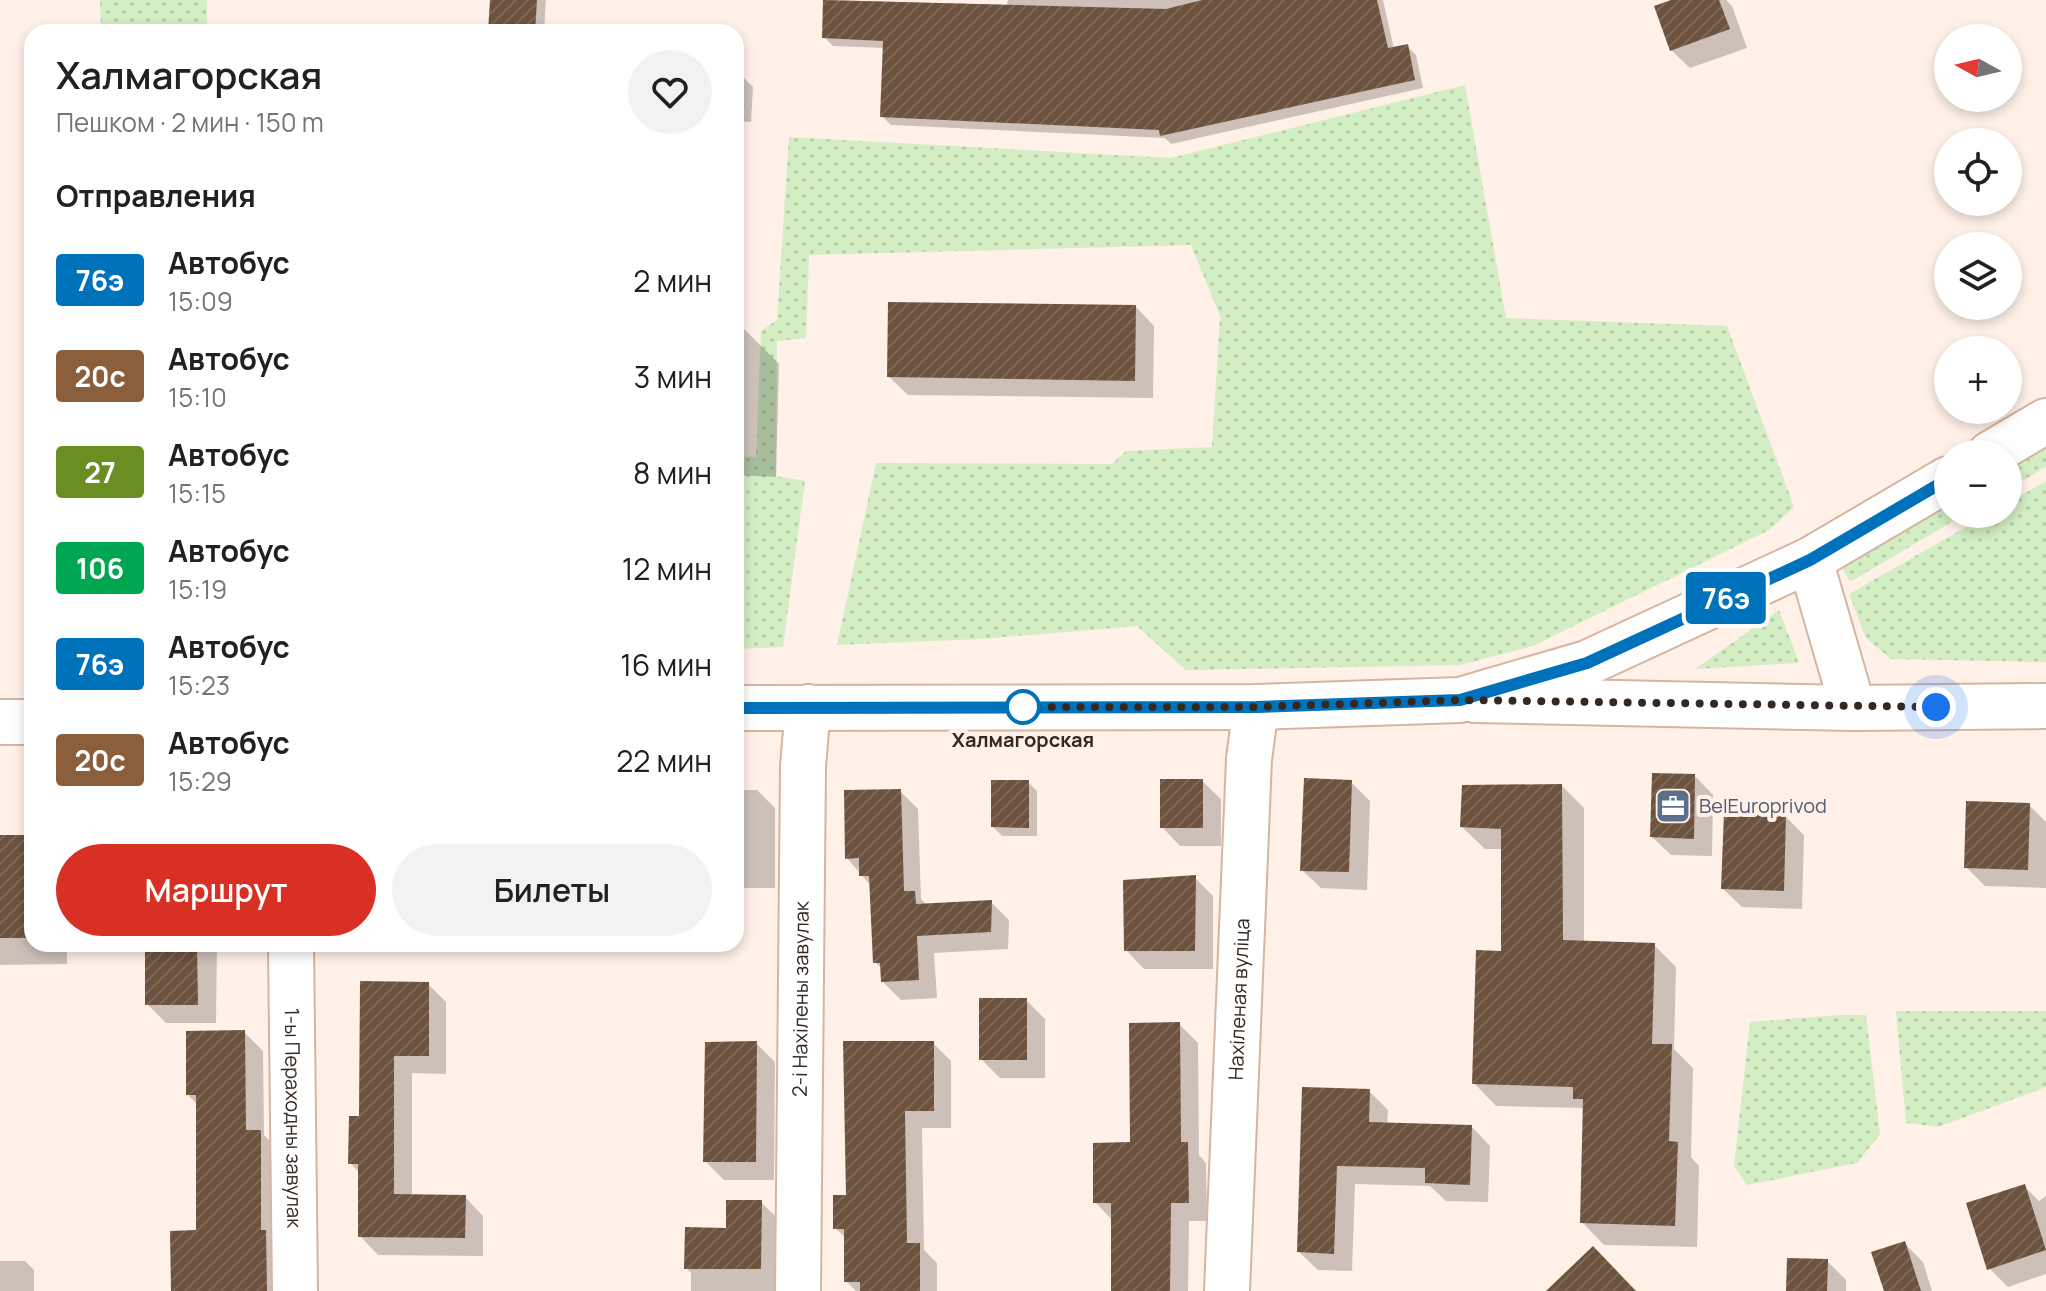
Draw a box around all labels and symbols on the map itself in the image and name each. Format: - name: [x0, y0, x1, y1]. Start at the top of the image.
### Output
- north arrow: [1934, 24, 2022, 112]
- line badge: 76э: [1680, 572, 1772, 624]
- your location: [1916, 687, 1956, 727]
- marker: Халмагорская: [1006, 690, 1040, 724]
- place label: Халмагорская: [952, 726, 1094, 753]
- office icon: BelEuroprivod: [1654, 787, 1692, 825]
- place label: BelEuroprivod: [1699, 792, 1827, 819]
- street label: 2-і Нахілены завулак: [786, 900, 815, 1097]
- street label: Нахіленая вуліца: [1222, 918, 1255, 1081]
- street label: 1-ы Пераходны завулак: [279, 1008, 308, 1229]

